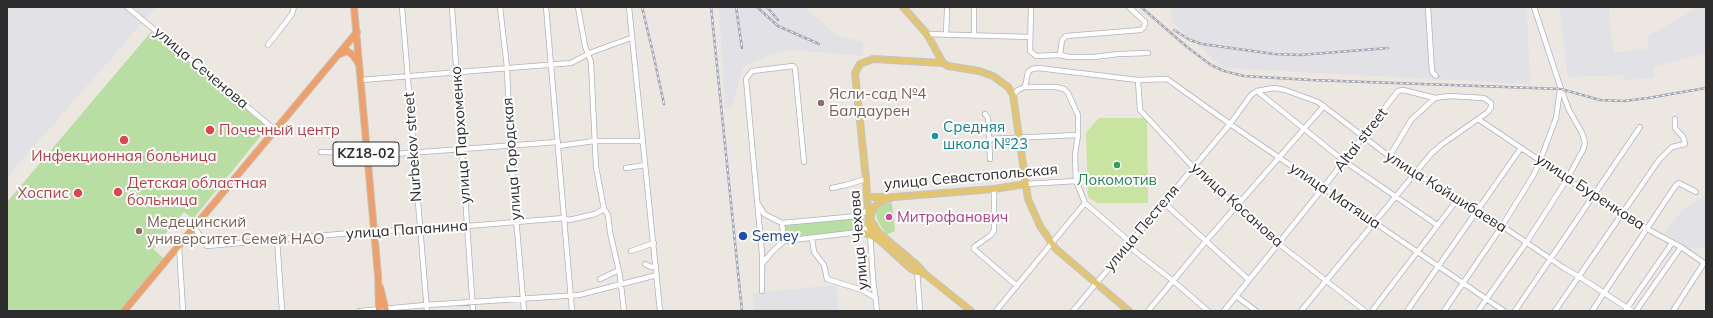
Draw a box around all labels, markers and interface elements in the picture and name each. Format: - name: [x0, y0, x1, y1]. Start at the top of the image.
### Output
- street label: улица Сеченова: [150, 23, 252, 113]
- street label: улица Пархоменко: [447, 65, 475, 205]
- place label: Ясли-сад №4 Балдаурен: [829, 85, 926, 120]
- street label: Nurbekov street: [400, 92, 426, 202]
- street label: улица Городская: [499, 97, 525, 221]
- marker: Ясли-сад №4 Балдаурен: [816, 98, 826, 108]
- street label: Altai street: [1331, 105, 1391, 175]
- place label: Средняя школа №23: [943, 118, 1028, 153]
- place label: Почечный центр: [219, 121, 340, 139]
- marker: Почечный центр: [204, 124, 216, 136]
- marker: Средняя школа №23: [930, 131, 940, 141]
- marker: Инфекционная больница: [118, 134, 130, 146]
- road number: KZ18-02: [333, 142, 399, 166]
- place label: Инфекционная больница: [31, 147, 217, 165]
- street label: улица Койшибаева: [1382, 147, 1510, 237]
- street label: улица Буренкова: [1532, 150, 1648, 234]
- street label: улица Косанова: [1187, 159, 1287, 251]
- street label: улица Матяша: [1286, 159, 1384, 233]
- street label: улица Севастопольская: [883, 160, 1059, 194]
- marker: Локомотив: [1112, 160, 1122, 170]
- place label: Локомотив: [1077, 171, 1157, 189]
- place label: Детская областная больница: [127, 174, 267, 209]
- street label: улица Пестеля: [1101, 181, 1183, 275]
- place label: Хоспис: [18, 184, 69, 202]
- marker: Детская областная больница: [112, 186, 124, 198]
- marker: Хоспис: [72, 187, 84, 199]
- street label: улица Чехова: [846, 189, 872, 291]
- place label: Митрофанович: [897, 208, 1008, 226]
- marker: Митрофанович: [884, 212, 894, 222]
- place label: Медецинский университет Семей НАО: [147, 213, 325, 248]
- street label: улица Папанина: [345, 217, 469, 243]
- marker: Медецинский университет Семей НАО: [134, 226, 144, 236]
- place label: Semey: [752, 227, 799, 245]
- marker: Semey: [737, 230, 749, 242]

